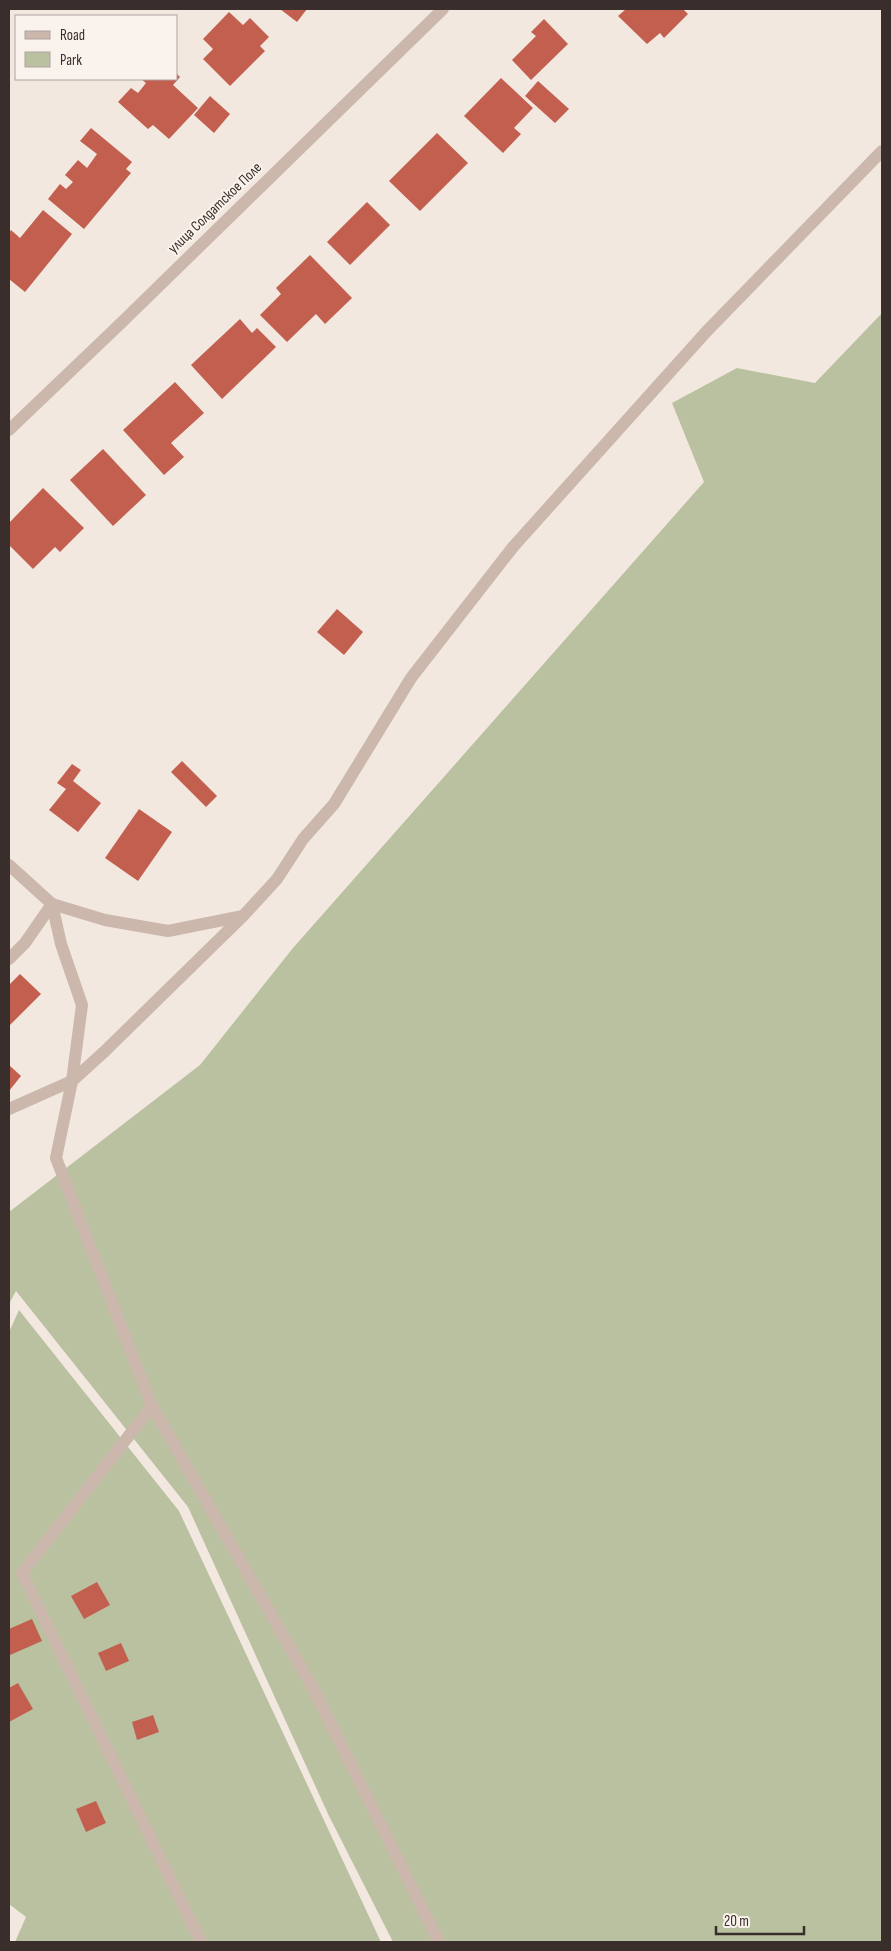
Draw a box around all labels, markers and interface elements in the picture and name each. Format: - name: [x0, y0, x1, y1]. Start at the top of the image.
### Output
- legend: [15, 15, 178, 80]
- text: Road: [60, 26, 85, 45]
- text: Park: [60, 51, 82, 70]
- street label: улица Солдатское Поле: [164, 158, 266, 258]
- scale bar: [716, 1904, 804, 1936]
- text: 20 m: [724, 1912, 749, 1931]

